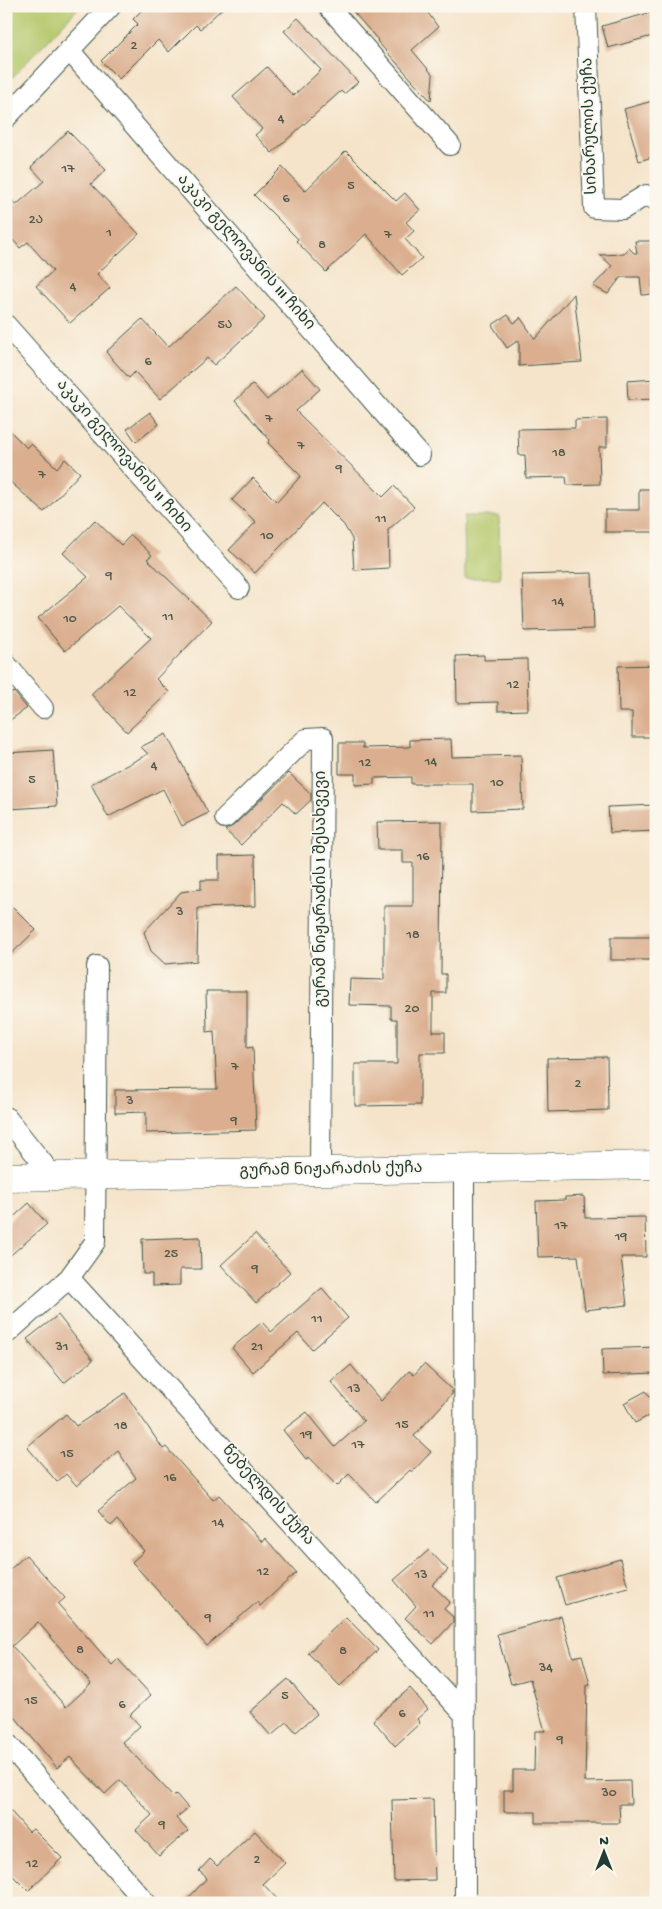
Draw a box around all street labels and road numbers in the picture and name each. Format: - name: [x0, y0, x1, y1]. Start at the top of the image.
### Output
- street label: სიხარულის ქუჩა: [578, 57, 603, 195]
- street label: აკაკი გელოვანის III ჩიხი: [172, 170, 319, 335]
- street label: აკაკი გელოვანის II ჩიხი: [51, 376, 196, 538]
- street label: გურამ ნიჟარაძის I შესახვევი: [312, 770, 332, 1008]
- street label: გურამ ნიჟარაძის ქუჩა: [239, 1159, 423, 1182]
- street label: წებელდის ქუჩა: [217, 1441, 318, 1550]

